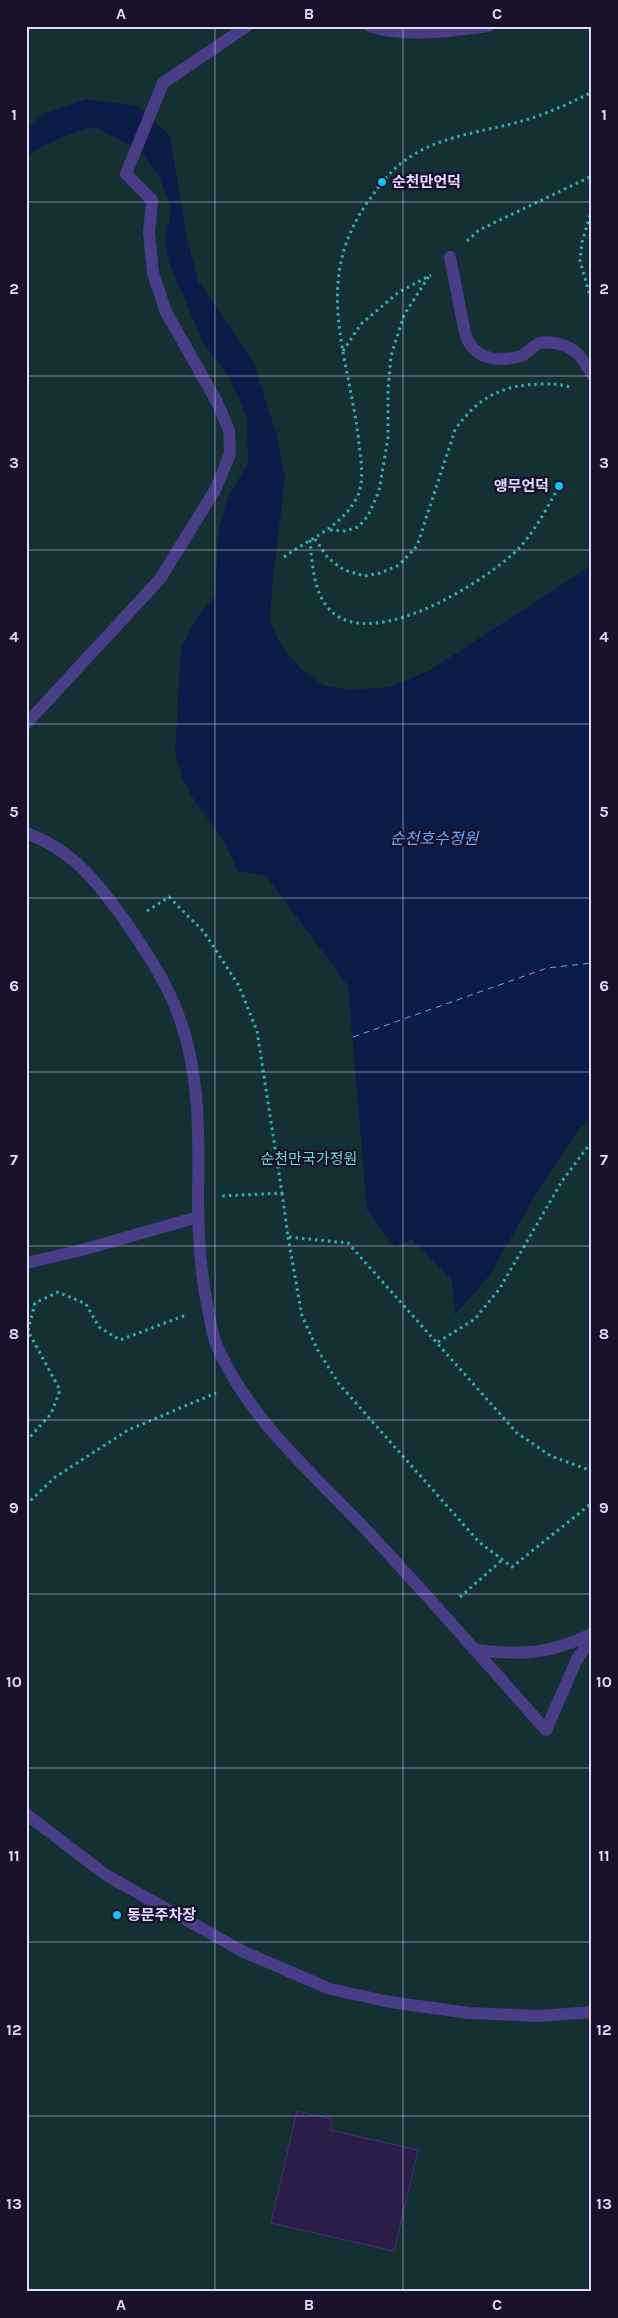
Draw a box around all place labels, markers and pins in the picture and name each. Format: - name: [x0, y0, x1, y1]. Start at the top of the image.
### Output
- place label: 순천만언덕: [392, 173, 461, 191]
- marker: 순천만언덕: [376, 176, 388, 188]
- place label: 앵무언덕: [494, 477, 549, 495]
- marker: 앵무언덕: [553, 480, 565, 492]
- place label: 동문주차장: [127, 1906, 196, 1924]
- marker: 동문주차장: [111, 1909, 123, 1921]

